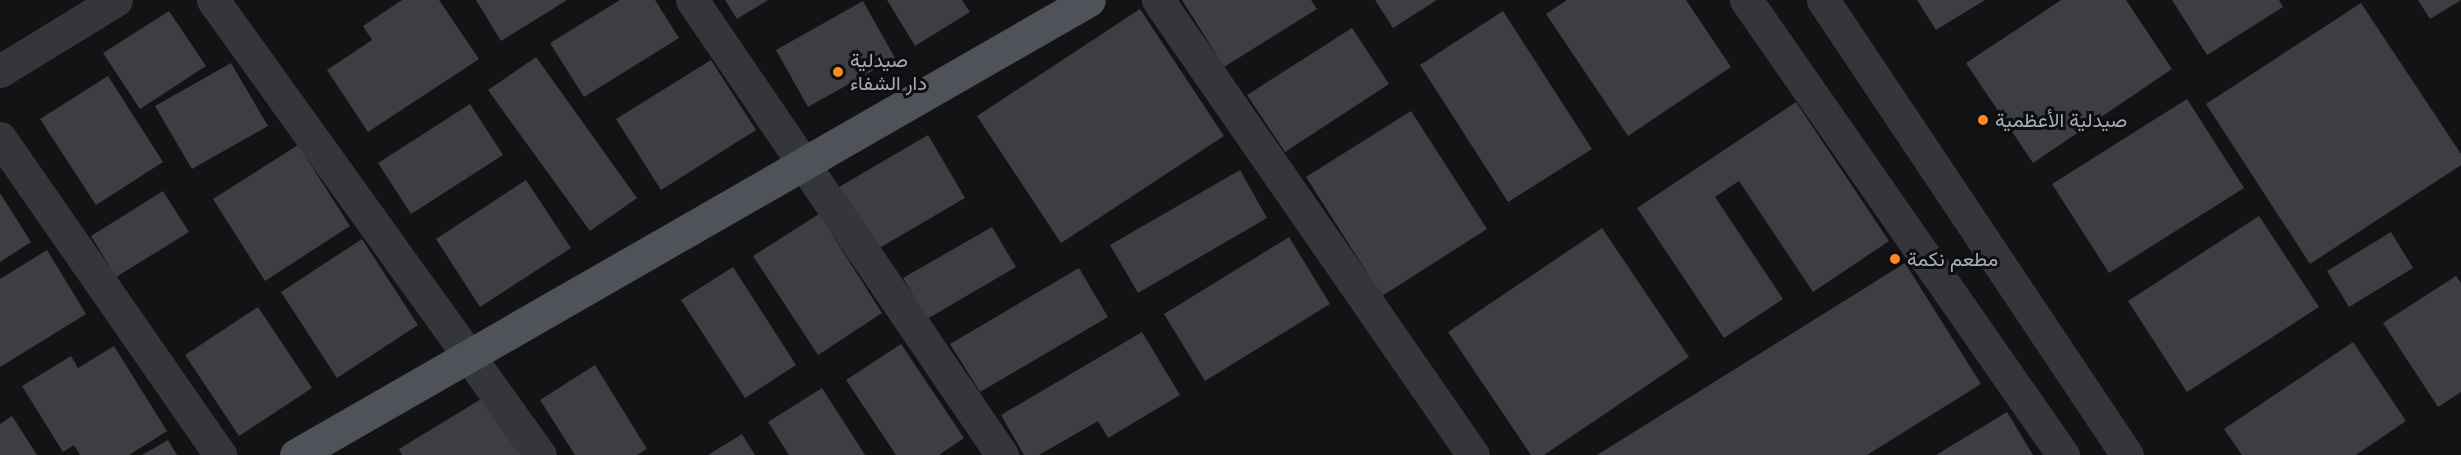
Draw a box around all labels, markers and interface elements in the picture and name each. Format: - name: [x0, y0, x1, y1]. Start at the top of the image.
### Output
- place label: صيدلية دار الشفاء: [850, 48, 927, 95]
- marker: صيدلية دار الشفاء: [831, 65, 845, 79]
- place label: صيدلية الأعظمية: [1995, 108, 2127, 132]
- marker: صيدلية الأعظمية: [1976, 113, 1990, 127]
- place label: مطعم نكمة: [1907, 247, 1998, 271]
- marker: مطعم نكمة: [1888, 252, 1902, 266]

